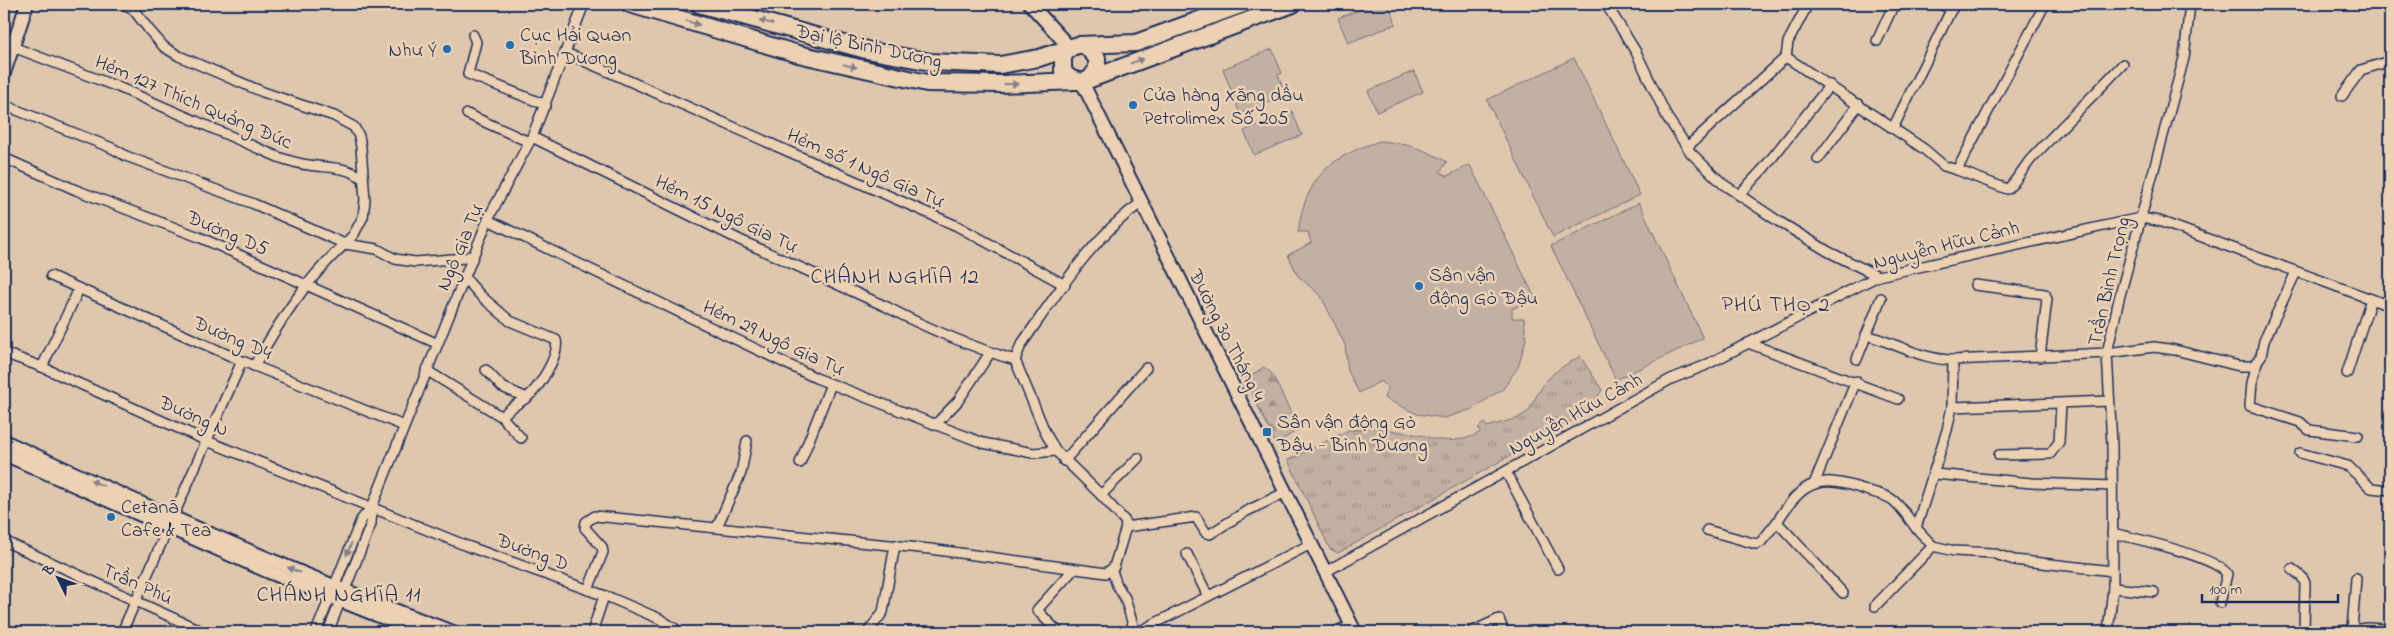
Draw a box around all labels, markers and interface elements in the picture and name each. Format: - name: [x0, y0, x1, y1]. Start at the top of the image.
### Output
- one-way arrow: [758, 17, 773, 25]
- street label: Đại lộ Bình Dương: [791, 18, 944, 78]
- one-way arrow: [686, 20, 701, 28]
- place label: Cục Hải Quan Bình Dương: [519, 22, 632, 75]
- place label: Như Ý: [388, 37, 437, 66]
- marker: Cục Hải Quan Bình Dương: [504, 39, 516, 51]
- marker: Như Ý: [441, 43, 453, 55]
- street label: Hẻm 127 Thích Quảng Đức: [90, 49, 296, 159]
- one-way arrow: [1130, 57, 1145, 65]
- one-way arrow: [842, 62, 857, 70]
- one-way arrow: [1003, 79, 1019, 87]
- place label: Cửa hàng Xăng dầu Petrolimex Số 205: [1143, 82, 1304, 134]
- marker: Cửa hàng Xăng dầu Petrolimex Số 205: [1127, 99, 1139, 111]
- street label: Hẻm số 1 Ngô Gia Tự: [781, 122, 948, 218]
- street label: Hẻm 15 Ngô Gia Tự: [649, 168, 802, 263]
- street label: Ngô Gia Tự: [430, 200, 493, 296]
- street label: Đường D5: [180, 204, 272, 265]
- street label: Nguyễn Hữu Cảnh: [1871, 214, 2023, 280]
- street label: Trần Bình Trọng: [2081, 214, 2140, 349]
- district label: CHÁNH NGHĨA 12: [810, 262, 980, 294]
- place label: Sân vận động Gò Đậu: [1429, 262, 1538, 315]
- street label: Đường 30 Tháng 4: [1179, 264, 1272, 408]
- marker: Sân vận động Gò Đậu: [1413, 280, 1425, 292]
- district label: PHÚ THỌ 2: [1722, 290, 1830, 322]
- street label: Hẻm 29 Ngô Gia Tự: [697, 294, 849, 386]
- street label: Đường D4: [187, 309, 276, 370]
- street label: Nguyễn Hữu Cảnh: [1504, 366, 1649, 465]
- street label: Đường N: [152, 389, 233, 446]
- place label: Sân vận động Gò Đậu - Bình Dương: [1276, 409, 1427, 462]
- marker: Sân vận động Gò Đậu - Bình Dương: [1261, 426, 1273, 438]
- one-way arrow: [90, 479, 104, 487]
- place label: Cetanā Cafe & Tea: [121, 494, 211, 546]
- marker: Cetanā Cafe & Tea: [105, 511, 117, 523]
- street label: Đường D: [491, 527, 572, 581]
- one-way arrow: [345, 542, 353, 557]
- north arrow: [32, 554, 82, 604]
- street label: Trần Phú: [97, 557, 177, 614]
- text: B: [38, 559, 61, 582]
- one-way arrow: [286, 566, 301, 574]
- scale bar: [2202, 571, 2338, 603]
- text: 100 m: [2209, 579, 2242, 601]
- district label: CHÁNH NGHĨA 11: [256, 580, 422, 612]

